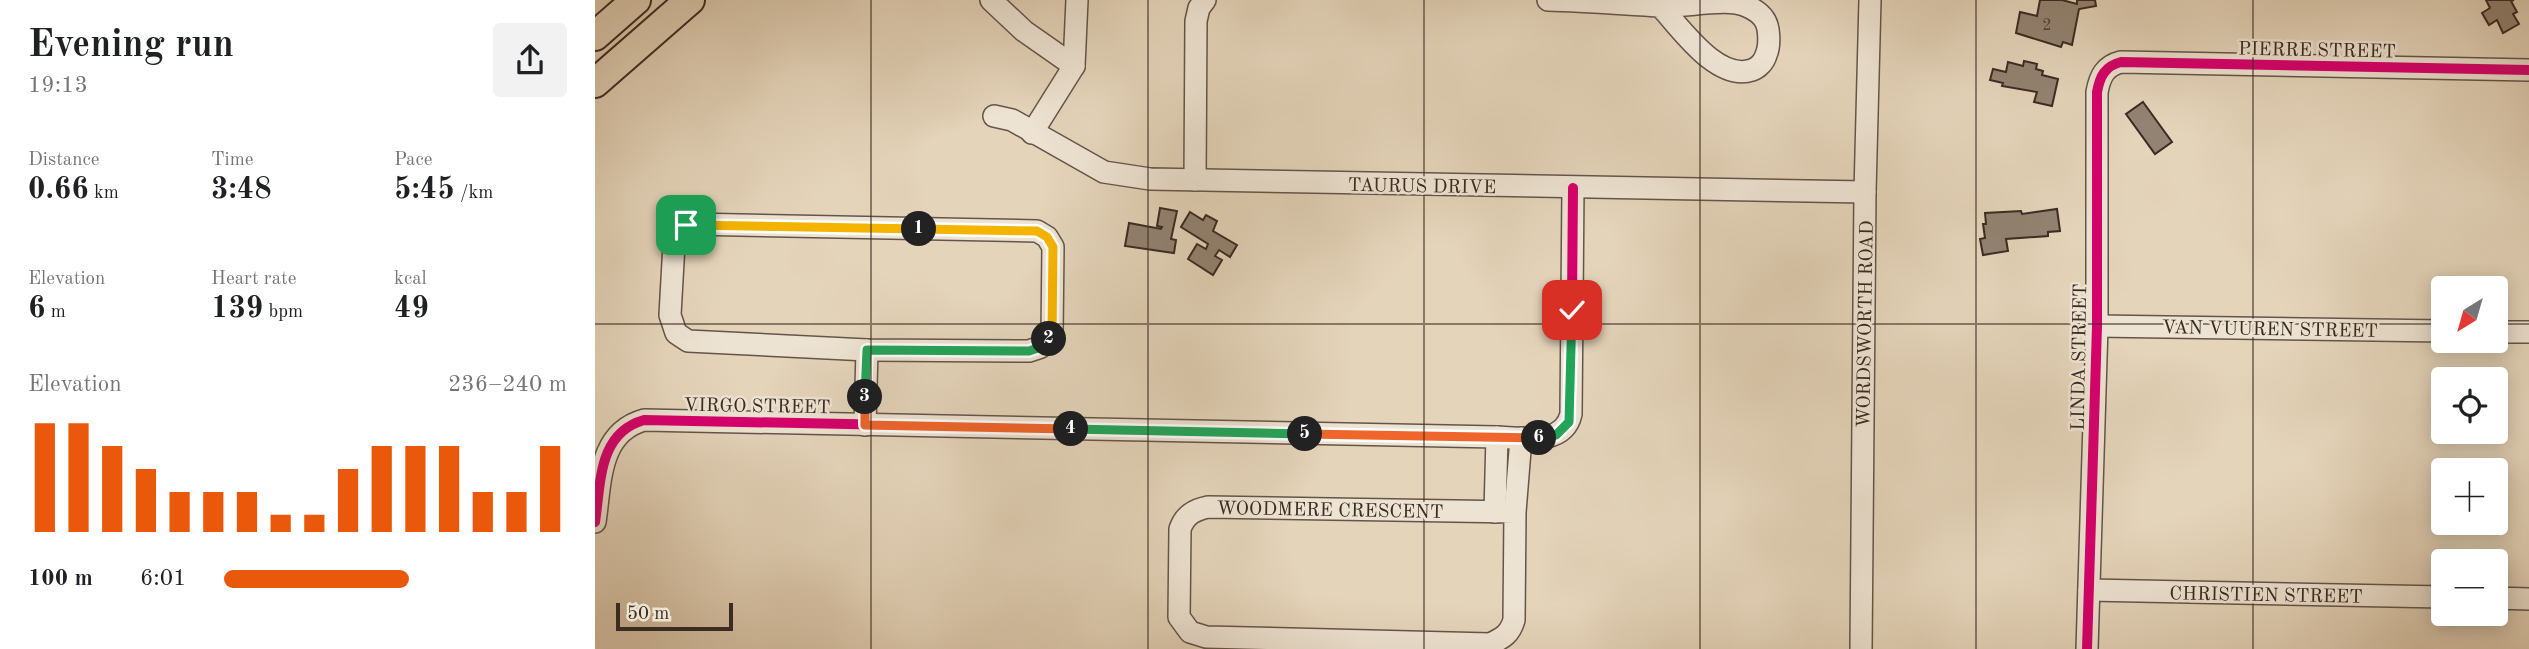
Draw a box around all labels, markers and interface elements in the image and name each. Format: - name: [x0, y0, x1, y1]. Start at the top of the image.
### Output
- house number: 2: [2042, 18, 2052, 34]
- button: share: [493, 23, 567, 97]
- text: Evening run: [28, 27, 234, 65]
- street label: PIERRE STREET: [2238, 41, 2396, 62]
- text: 19:13: [28, 74, 88, 97]
- text: Distance: [28, 151, 100, 170]
- text: Time: [211, 151, 254, 170]
- text: Pace: [394, 151, 433, 170]
- text: 0.66: [28, 175, 89, 205]
- text: 3:48: [211, 175, 272, 205]
- text: 5:45: [394, 175, 455, 205]
- street label: TAURUS DRIVE: [1348, 177, 1496, 198]
- text: km: [89, 184, 119, 203]
- text: /km: [455, 184, 493, 203]
- pin: [656, 195, 716, 255]
- icon: arrive: [667, 206, 705, 244]
- pin: 1: [901, 212, 937, 246]
- text: 1: [913, 219, 924, 238]
- street label: WORDSWORTH ROAD: [1855, 220, 1878, 428]
- text: Elevation: [28, 270, 105, 289]
- text: Heart rate: [211, 270, 296, 289]
- text: kcal: [394, 270, 427, 289]
- north arrow: [2431, 276, 2508, 354]
- map controls: [2431, 276, 2508, 626]
- pin: [1542, 280, 1602, 340]
- street label: LINDA STREET: [2070, 283, 2091, 431]
- icon: check: [1553, 291, 1591, 329]
- text: 6: [28, 294, 45, 324]
- text: 139: [211, 294, 263, 324]
- text: 49: [394, 294, 429, 324]
- text: m: [45, 303, 66, 322]
- text: bpm: [263, 303, 303, 322]
- street label: VAN VUUREN STREET: [2162, 319, 2378, 342]
- pin: 2: [1031, 322, 1067, 356]
- text: 2: [1043, 329, 1054, 348]
- button: locate: [2431, 367, 2508, 444]
- text: Elevation: [28, 373, 122, 396]
- text: 236–240 m: [448, 373, 567, 396]
- pin: 3: [847, 380, 883, 414]
- text: 3: [859, 387, 870, 406]
- street label: VIRGO STREET: [683, 397, 831, 418]
- pin: 4: [1053, 412, 1089, 446]
- pin: 5: [1287, 416, 1323, 452]
- text: 4: [1065, 419, 1076, 438]
- pin: 6: [1521, 420, 1557, 456]
- text: 5: [1299, 424, 1310, 443]
- text: 6: [1533, 428, 1544, 447]
- button: +: [2431, 458, 2508, 535]
- street label: WOODMERE CRESCENT: [1216, 500, 1444, 523]
- button: −: [2431, 549, 2508, 626]
- text: 100 m: [28, 567, 93, 590]
- text: 6:01: [140, 567, 186, 590]
- street label: CHRISTIEN STREET: [2169, 585, 2363, 608]
- scale bar: [616, 600, 733, 632]
- text: 50 m: [627, 605, 669, 624]

